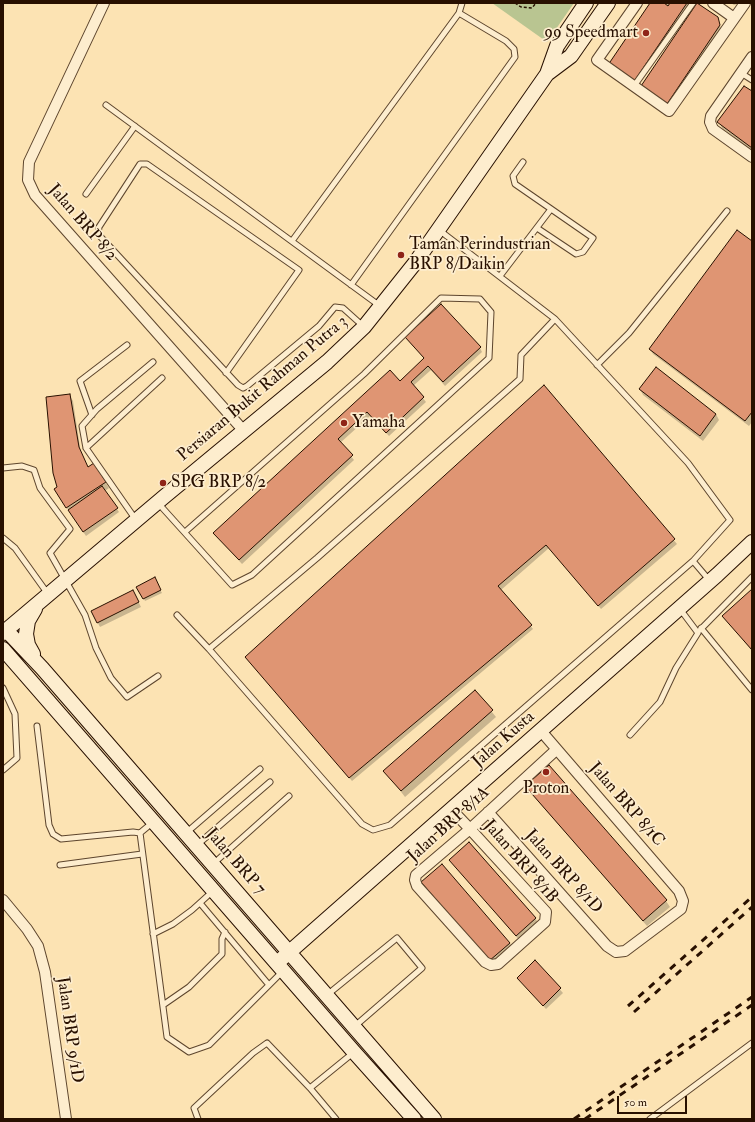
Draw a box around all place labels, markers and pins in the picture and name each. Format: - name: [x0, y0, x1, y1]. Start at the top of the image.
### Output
- place label: 99 Speedmart: [544, 23, 638, 43]
- marker: 99 Speedmart: [641, 28, 651, 38]
- place label: Taman Perindustrian BRP 8/Daikin: [409, 235, 551, 275]
- marker: Taman Perindustrian BRP 8/Daikin: [396, 250, 406, 260]
- place label: Yamaha: [352, 413, 405, 433]
- marker: Yamaha: [339, 418, 349, 428]
- place label: SPG BRP 8/2: [171, 473, 266, 493]
- marker: SPG BRP 8/2: [158, 478, 168, 488]
- marker: Proton: [541, 767, 551, 777]
- place label: Proton: [523, 779, 569, 799]

